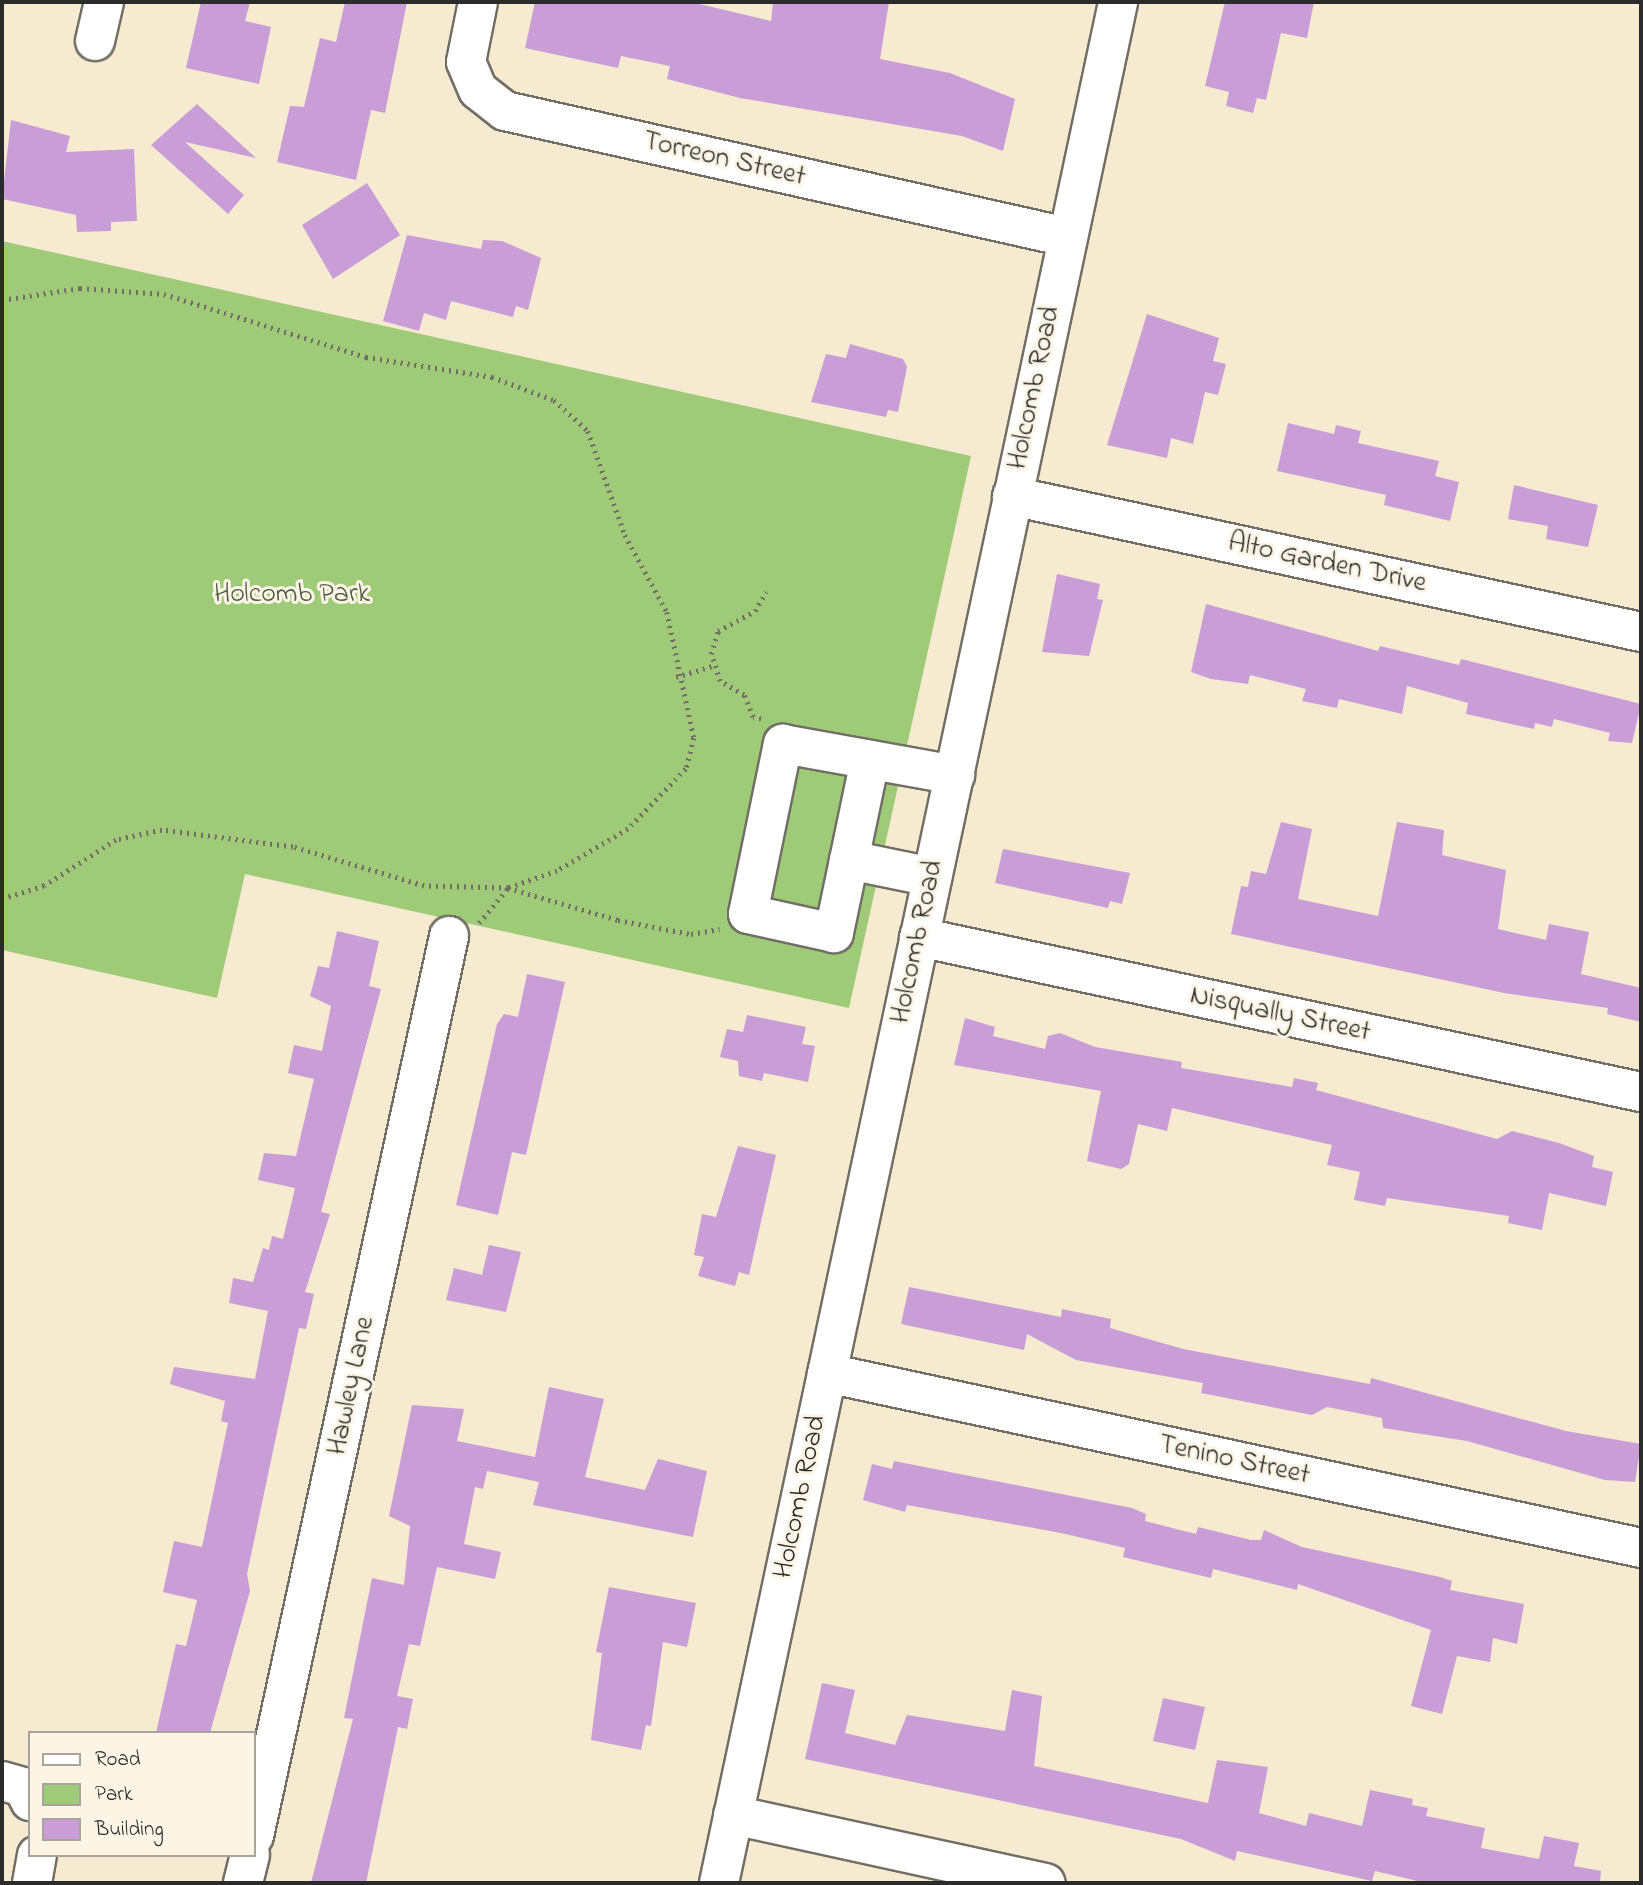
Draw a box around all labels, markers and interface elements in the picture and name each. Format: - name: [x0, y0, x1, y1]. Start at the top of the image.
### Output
- street label: Torreon Street: [640, 125, 808, 195]
- street label: Holcomb Road: [1001, 303, 1069, 473]
- street label: Alto Garden Drive: [1225, 527, 1429, 601]
- park label: Holcomb Park: [214, 578, 370, 612]
- street label: Holcomb Road: [884, 857, 952, 1027]
- street label: Nisqually Street: [1187, 979, 1373, 1051]
- street label: Hawley Lane: [321, 1314, 383, 1458]
- street label: Holcomb Road: [767, 1412, 835, 1582]
- street label: Tenino Street: [1156, 1429, 1312, 1493]
- legend: [28, 1731, 256, 1857]
- text: Road: [95, 1745, 141, 1775]
- text: Park: [95, 1780, 133, 1810]
- text: Building: [95, 1815, 164, 1845]

